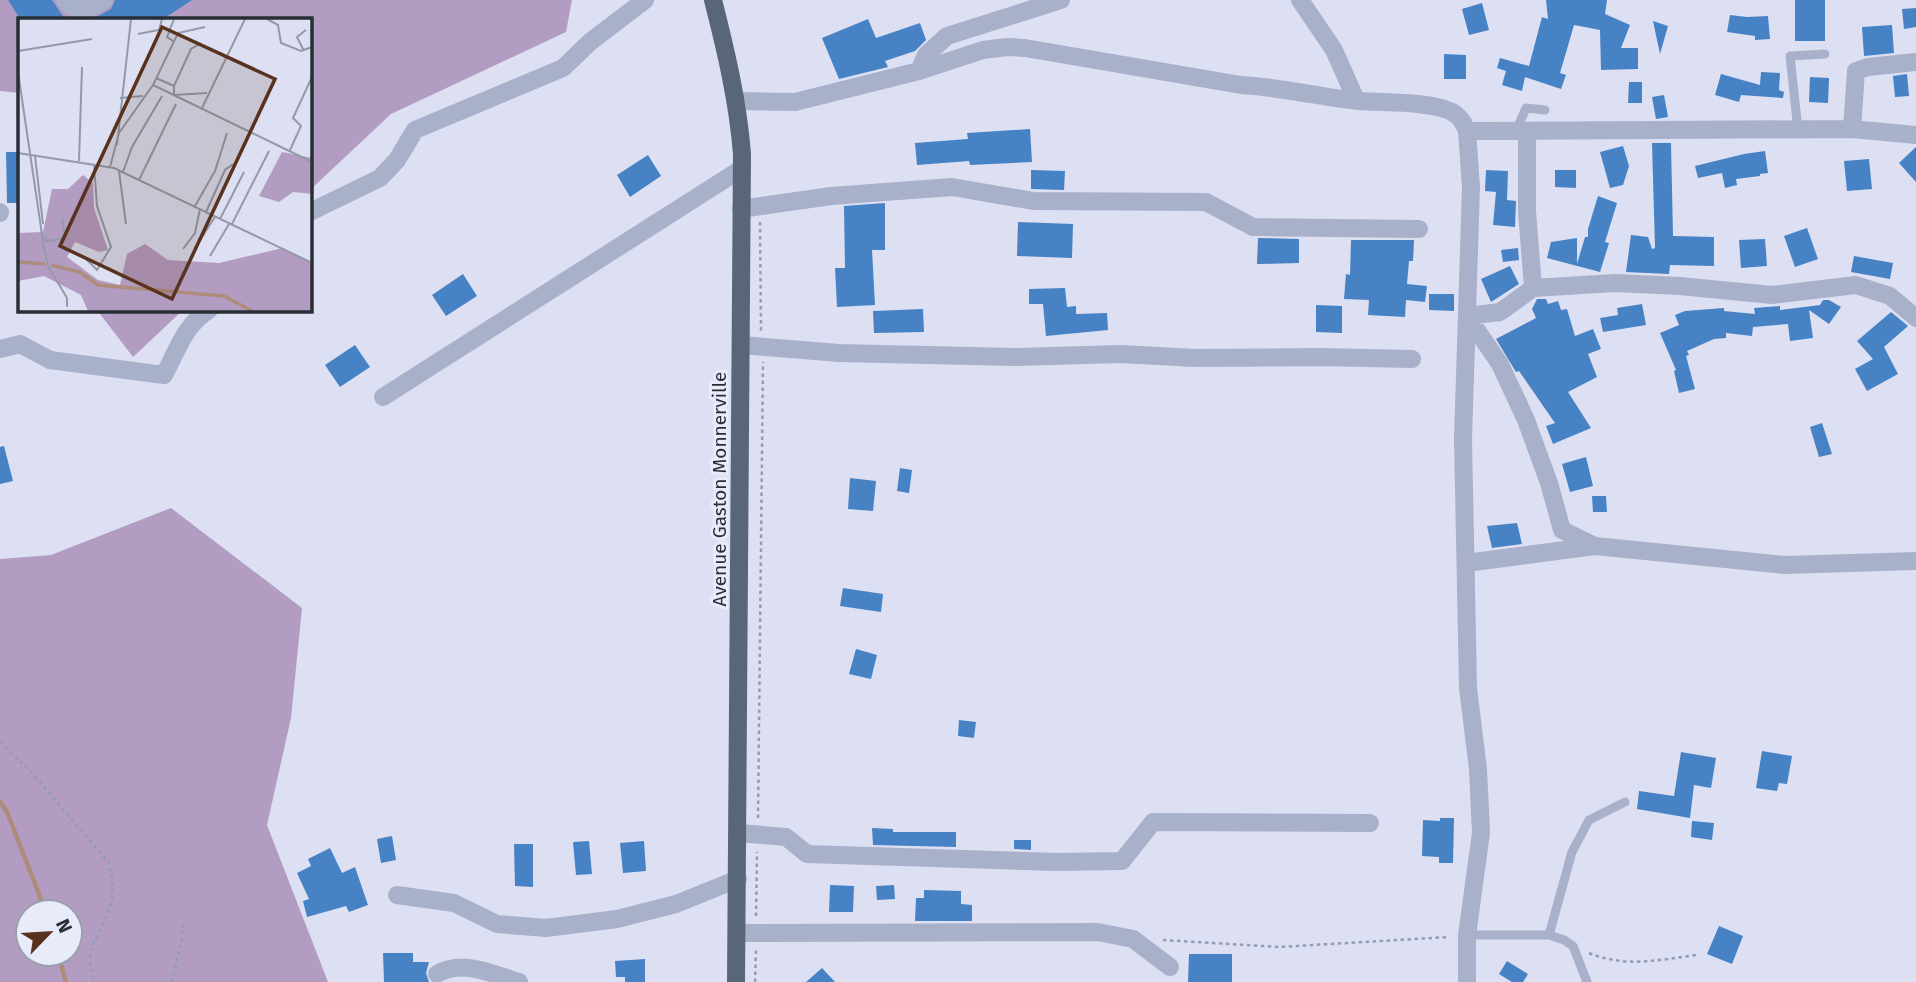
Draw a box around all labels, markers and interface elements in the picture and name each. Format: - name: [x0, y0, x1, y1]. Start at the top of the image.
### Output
- inset map: [18, 18, 312, 312]
- street label: Avenue Gaston Monnerville: [708, 372, 731, 606]
- north arrow: [14, 898, 84, 968]
- text: N: [51, 915, 77, 937]

